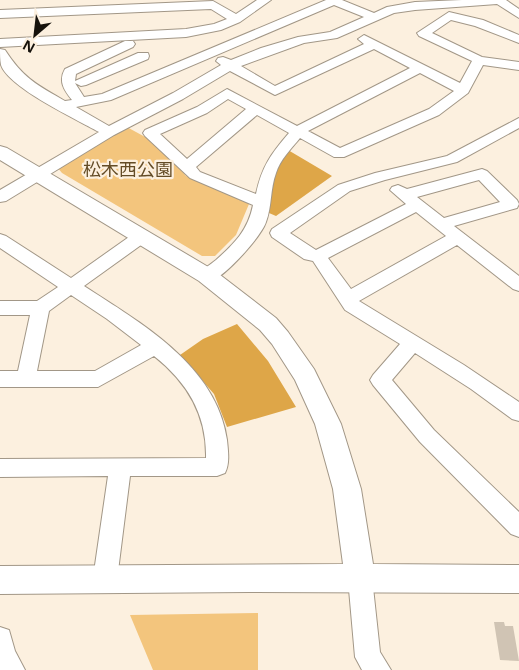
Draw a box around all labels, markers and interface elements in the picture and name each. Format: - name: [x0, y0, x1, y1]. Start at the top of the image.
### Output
- north arrow: [10, 10, 60, 60]
- text: N: [19, 36, 38, 58]
- park label: 松木西公園: [83, 157, 173, 181]

